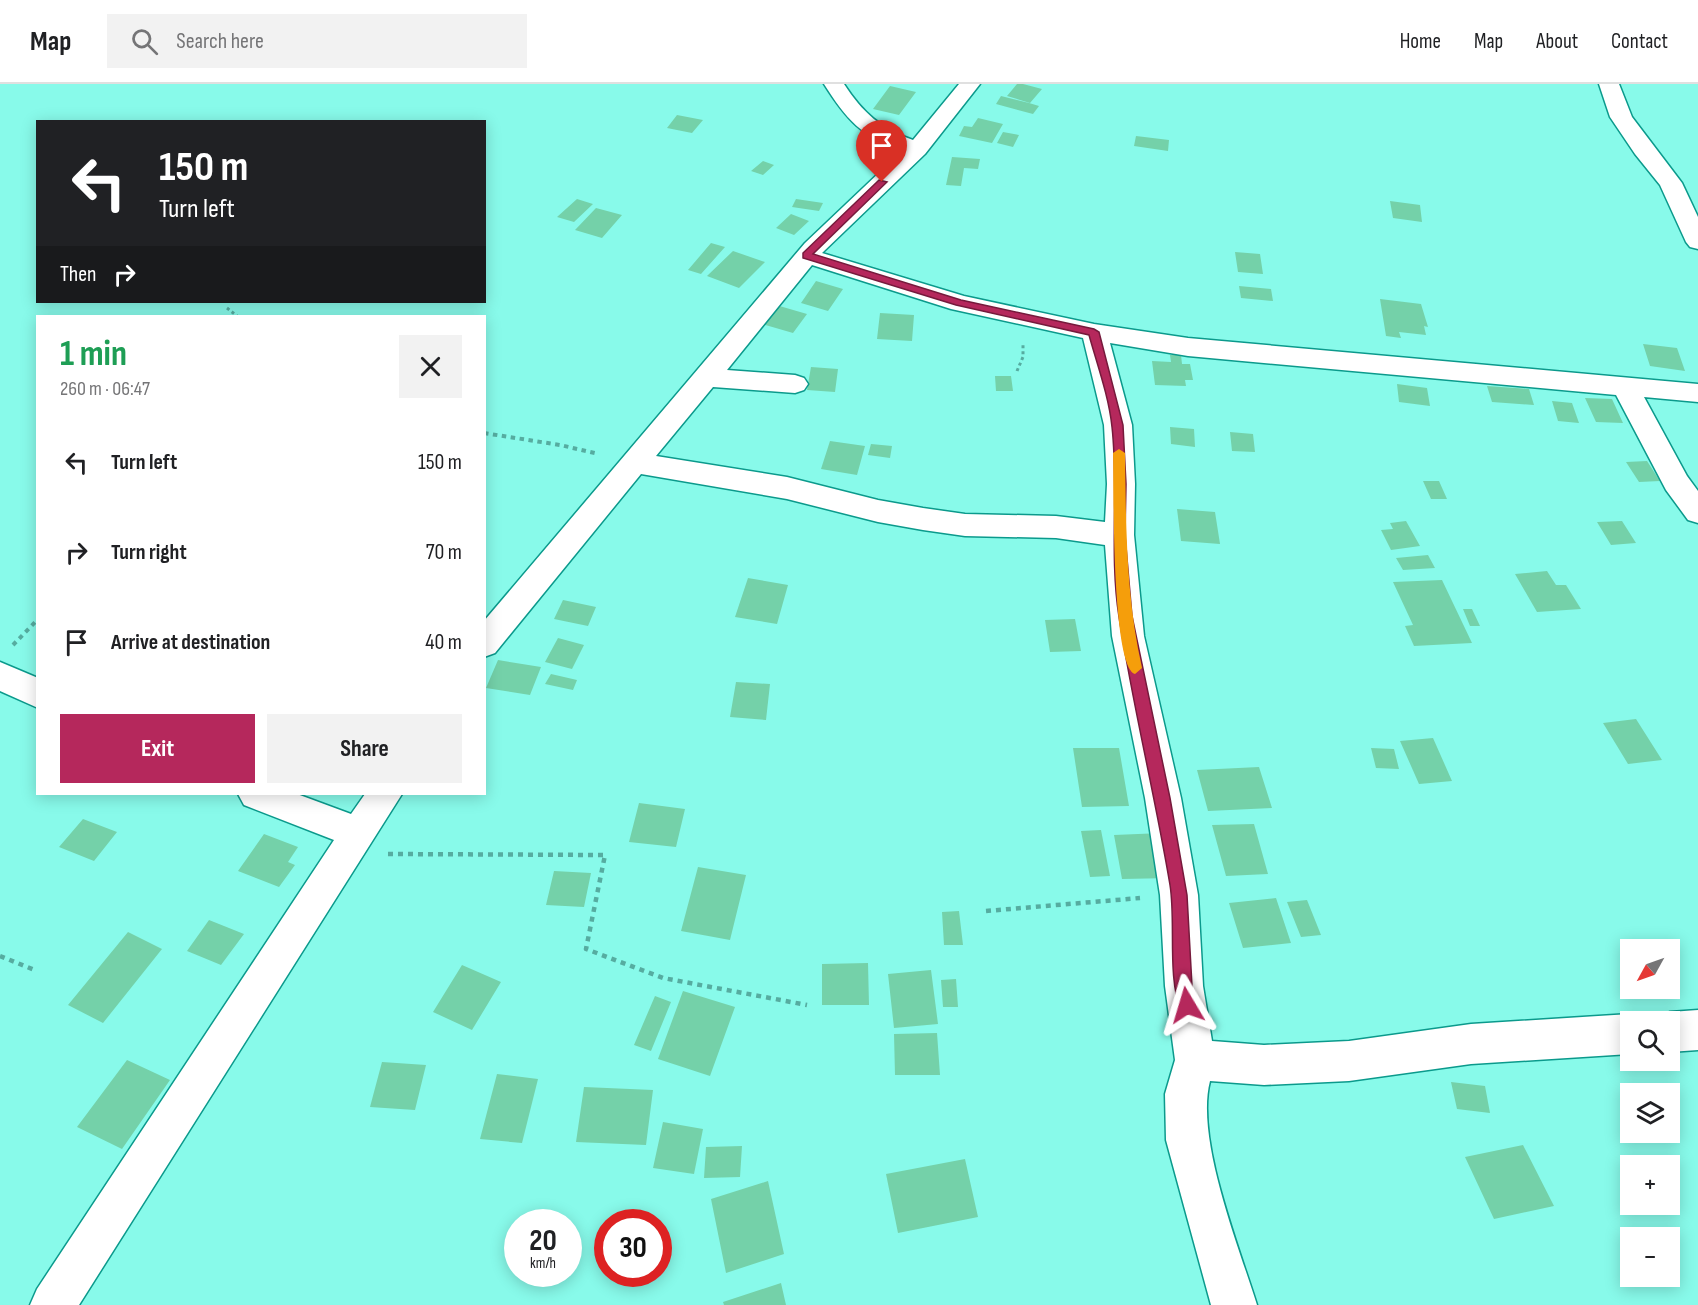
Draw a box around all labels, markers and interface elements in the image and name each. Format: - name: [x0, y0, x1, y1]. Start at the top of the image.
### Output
- search box: [107, 14, 527, 68]
- text: Map: [30, 25, 71, 58]
- icon: search: [128, 25, 161, 58]
- text: Search here: [176, 28, 264, 55]
- text: Home: [1400, 29, 1441, 54]
- text: Map: [1474, 29, 1503, 54]
- text: About: [1536, 29, 1578, 54]
- text: Contact: [1611, 29, 1668, 54]
- pin: [856, 120, 907, 182]
- icon: arrive: [865, 129, 898, 162]
- text: 150 m: [159, 142, 248, 193]
- icon: left: [60, 144, 138, 222]
- text: Turn left: [159, 193, 235, 225]
- icon: right: [108, 258, 141, 291]
- text: Then: [60, 261, 96, 288]
- text: 1 min: [60, 333, 127, 376]
- button: close: [399, 335, 462, 398]
- text: 260 m · 06:47: [60, 377, 150, 401]
- icon: left: [60, 446, 93, 479]
- text: Turn left: [111, 449, 177, 476]
- text: 150 m: [418, 449, 462, 476]
- icon: right: [60, 536, 93, 569]
- text: Turn right: [111, 539, 187, 566]
- text: 70 m: [426, 539, 462, 566]
- icon: arrive: [60, 626, 93, 659]
- text: Arrive at destination: [111, 629, 270, 656]
- text: 40 m: [425, 629, 462, 656]
- button: Exit: [60, 714, 255, 783]
- button: Share: [267, 714, 462, 783]
- north arrow: [1620, 939, 1680, 999]
- map controls: [1620, 939, 1680, 1287]
- position arrow: [1155, 973, 1219, 1037]
- button: search: [1620, 1011, 1680, 1071]
- button: layers: [1620, 1083, 1680, 1143]
- button: +: [1620, 1155, 1680, 1215]
- speed limit sign: 30: [594, 1209, 672, 1287]
- text: 20: [529, 1223, 557, 1259]
- button: −: [1620, 1227, 1680, 1287]
- text: km/h: [530, 1254, 556, 1273]

